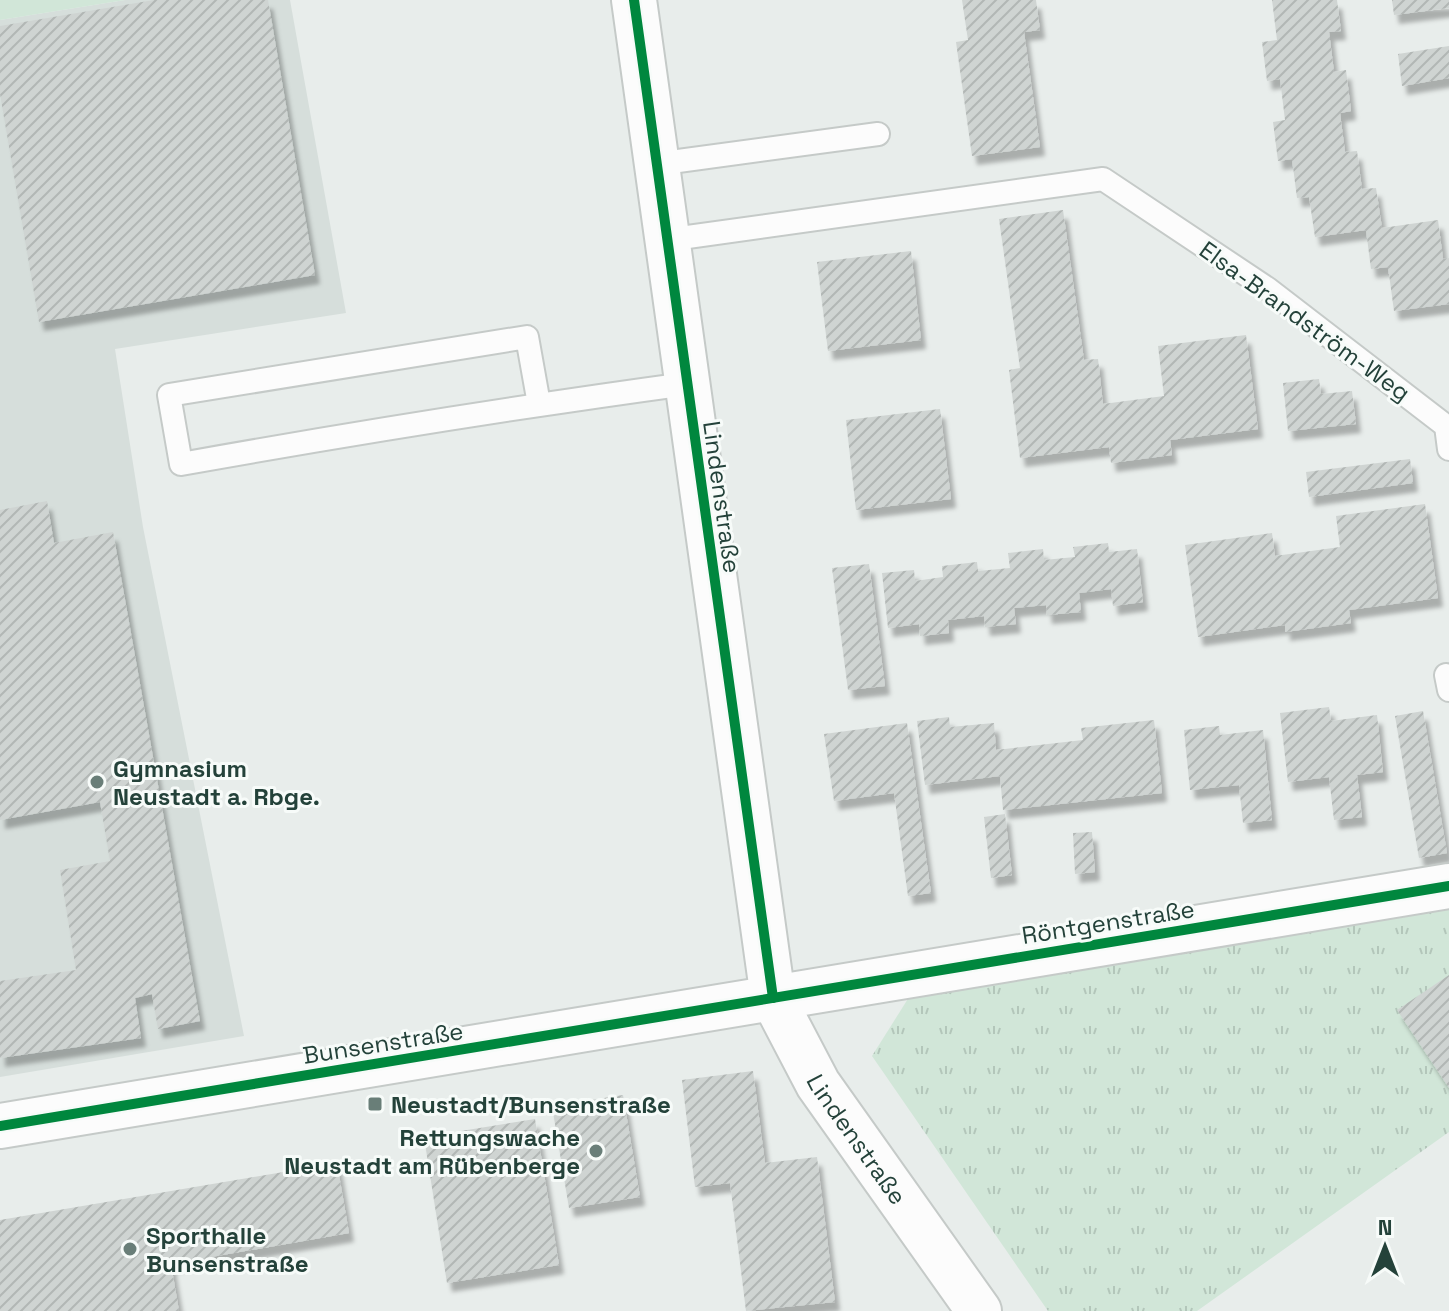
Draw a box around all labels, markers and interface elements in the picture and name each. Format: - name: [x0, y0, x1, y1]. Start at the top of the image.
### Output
- street label: Elsa-Brandström-Weg: [1193, 234, 1417, 408]
- street label: Lindenstraße: [696, 419, 748, 575]
- place label: Gymnasium Neustadt a. Rbge.: [113, 753, 320, 812]
- marker: Gymnasium Neustadt a. Rbge.: [88, 773, 106, 791]
- street label: Röntgenstraße: [1019, 893, 1197, 951]
- street label: Bunsenstraße: [301, 1015, 465, 1071]
- street label: Lindenstraße: [800, 1069, 914, 1210]
- place label: Neustadt/Bunsenstraße: [391, 1089, 671, 1120]
- marker: Neustadt/Bunsenstraße: [366, 1095, 384, 1113]
- place label: Rettungswache Neustadt am Rübenberge: [284, 1122, 580, 1181]
- marker: Rettungswache Neustadt am Rübenberge: [587, 1142, 605, 1160]
- north arrow: [1345, 1207, 1425, 1287]
- text: N: [1378, 1213, 1392, 1241]
- place label: Sporthalle Bunsenstraße: [146, 1220, 309, 1279]
- marker: Sporthalle Bunsenstraße: [121, 1240, 139, 1258]

